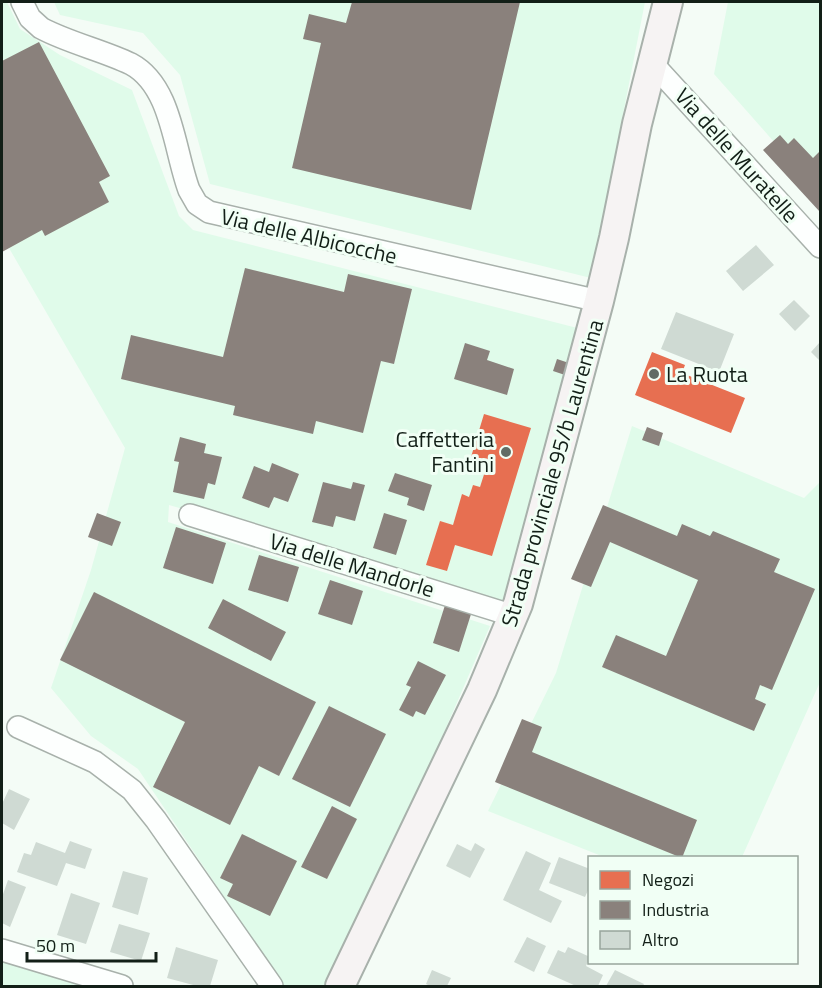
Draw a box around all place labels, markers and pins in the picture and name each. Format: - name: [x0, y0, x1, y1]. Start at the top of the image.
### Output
- place label: La Ruota: [666, 357, 748, 391]
- marker: La Ruota: [647, 367, 661, 381]
- place label: Caffetteria Fantini: [396, 422, 494, 481]
- marker: Caffetteria Fantini: [499, 445, 513, 459]

